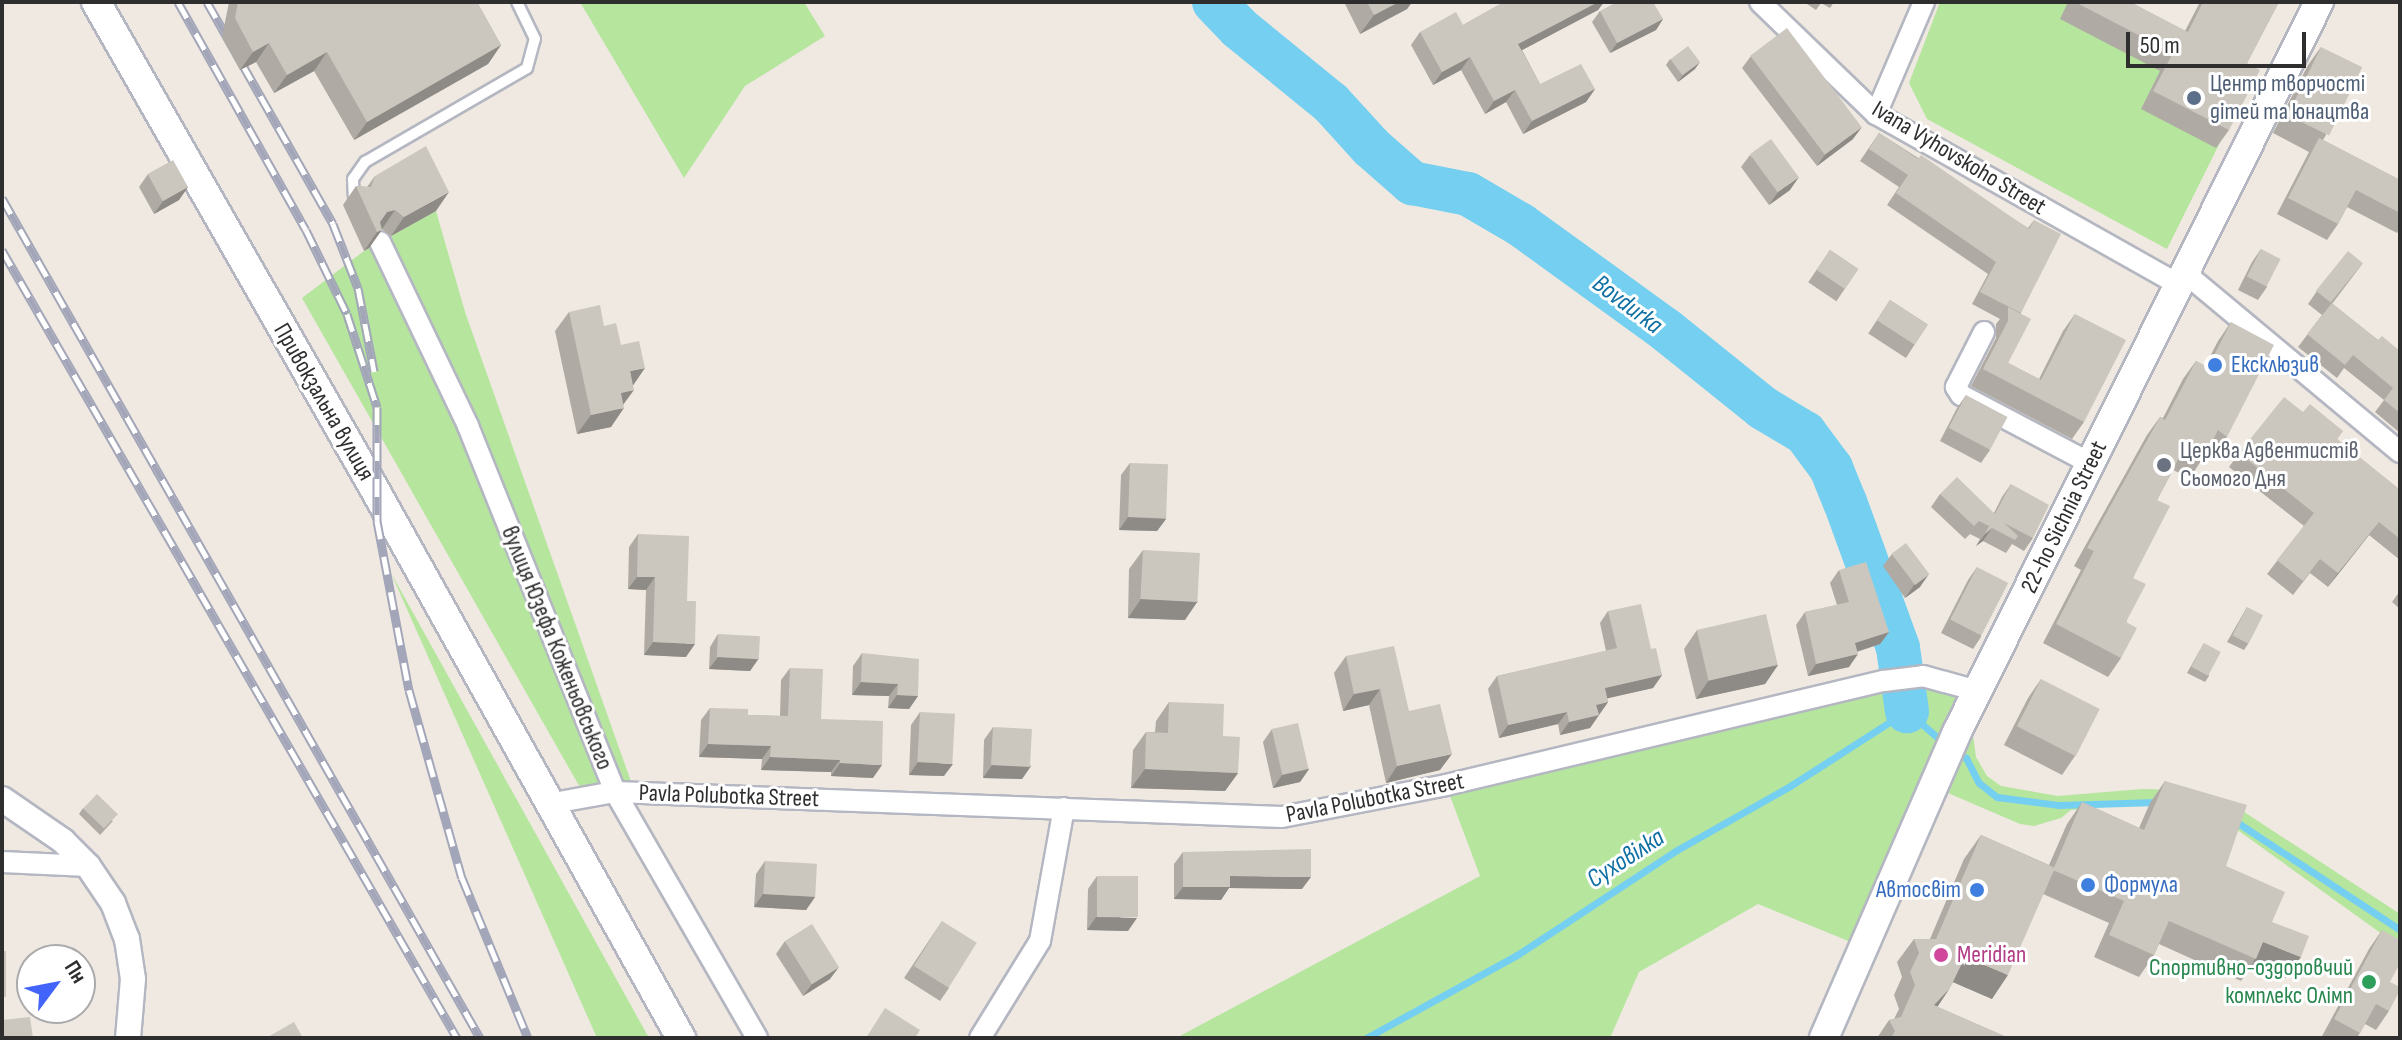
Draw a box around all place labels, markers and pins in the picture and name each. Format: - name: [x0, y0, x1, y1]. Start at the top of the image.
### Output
- place label: Центр творчості дітей та юнацтва: [2210, 70, 2369, 126]
- marker: Центр творчості дітей та юнацтва: [2185, 89, 2203, 107]
- place label: Ексклюзив: [2231, 351, 2319, 379]
- marker: Ексклюзив: [2206, 356, 2224, 374]
- place label: Церква Адвентистів Сьомого Дня: [2180, 437, 2359, 493]
- marker: Церква Адвентистів Сьомого Дня: [2155, 456, 2173, 474]
- place label: Формула: [2104, 871, 2178, 899]
- place label: Автосвіт: [1876, 876, 1961, 904]
- marker: Формула: [2079, 876, 2097, 894]
- marker: Автосвіт: [1968, 881, 1986, 899]
- place label: Meridian: [1957, 941, 2026, 969]
- marker: Meridian: [1932, 946, 1950, 964]
- place label: Спортивно-оздоровчий комплекс Олімп: [2149, 954, 2353, 1010]
- marker: Спортивно-оздоровчий комплекс Олімп: [2360, 973, 2378, 991]

